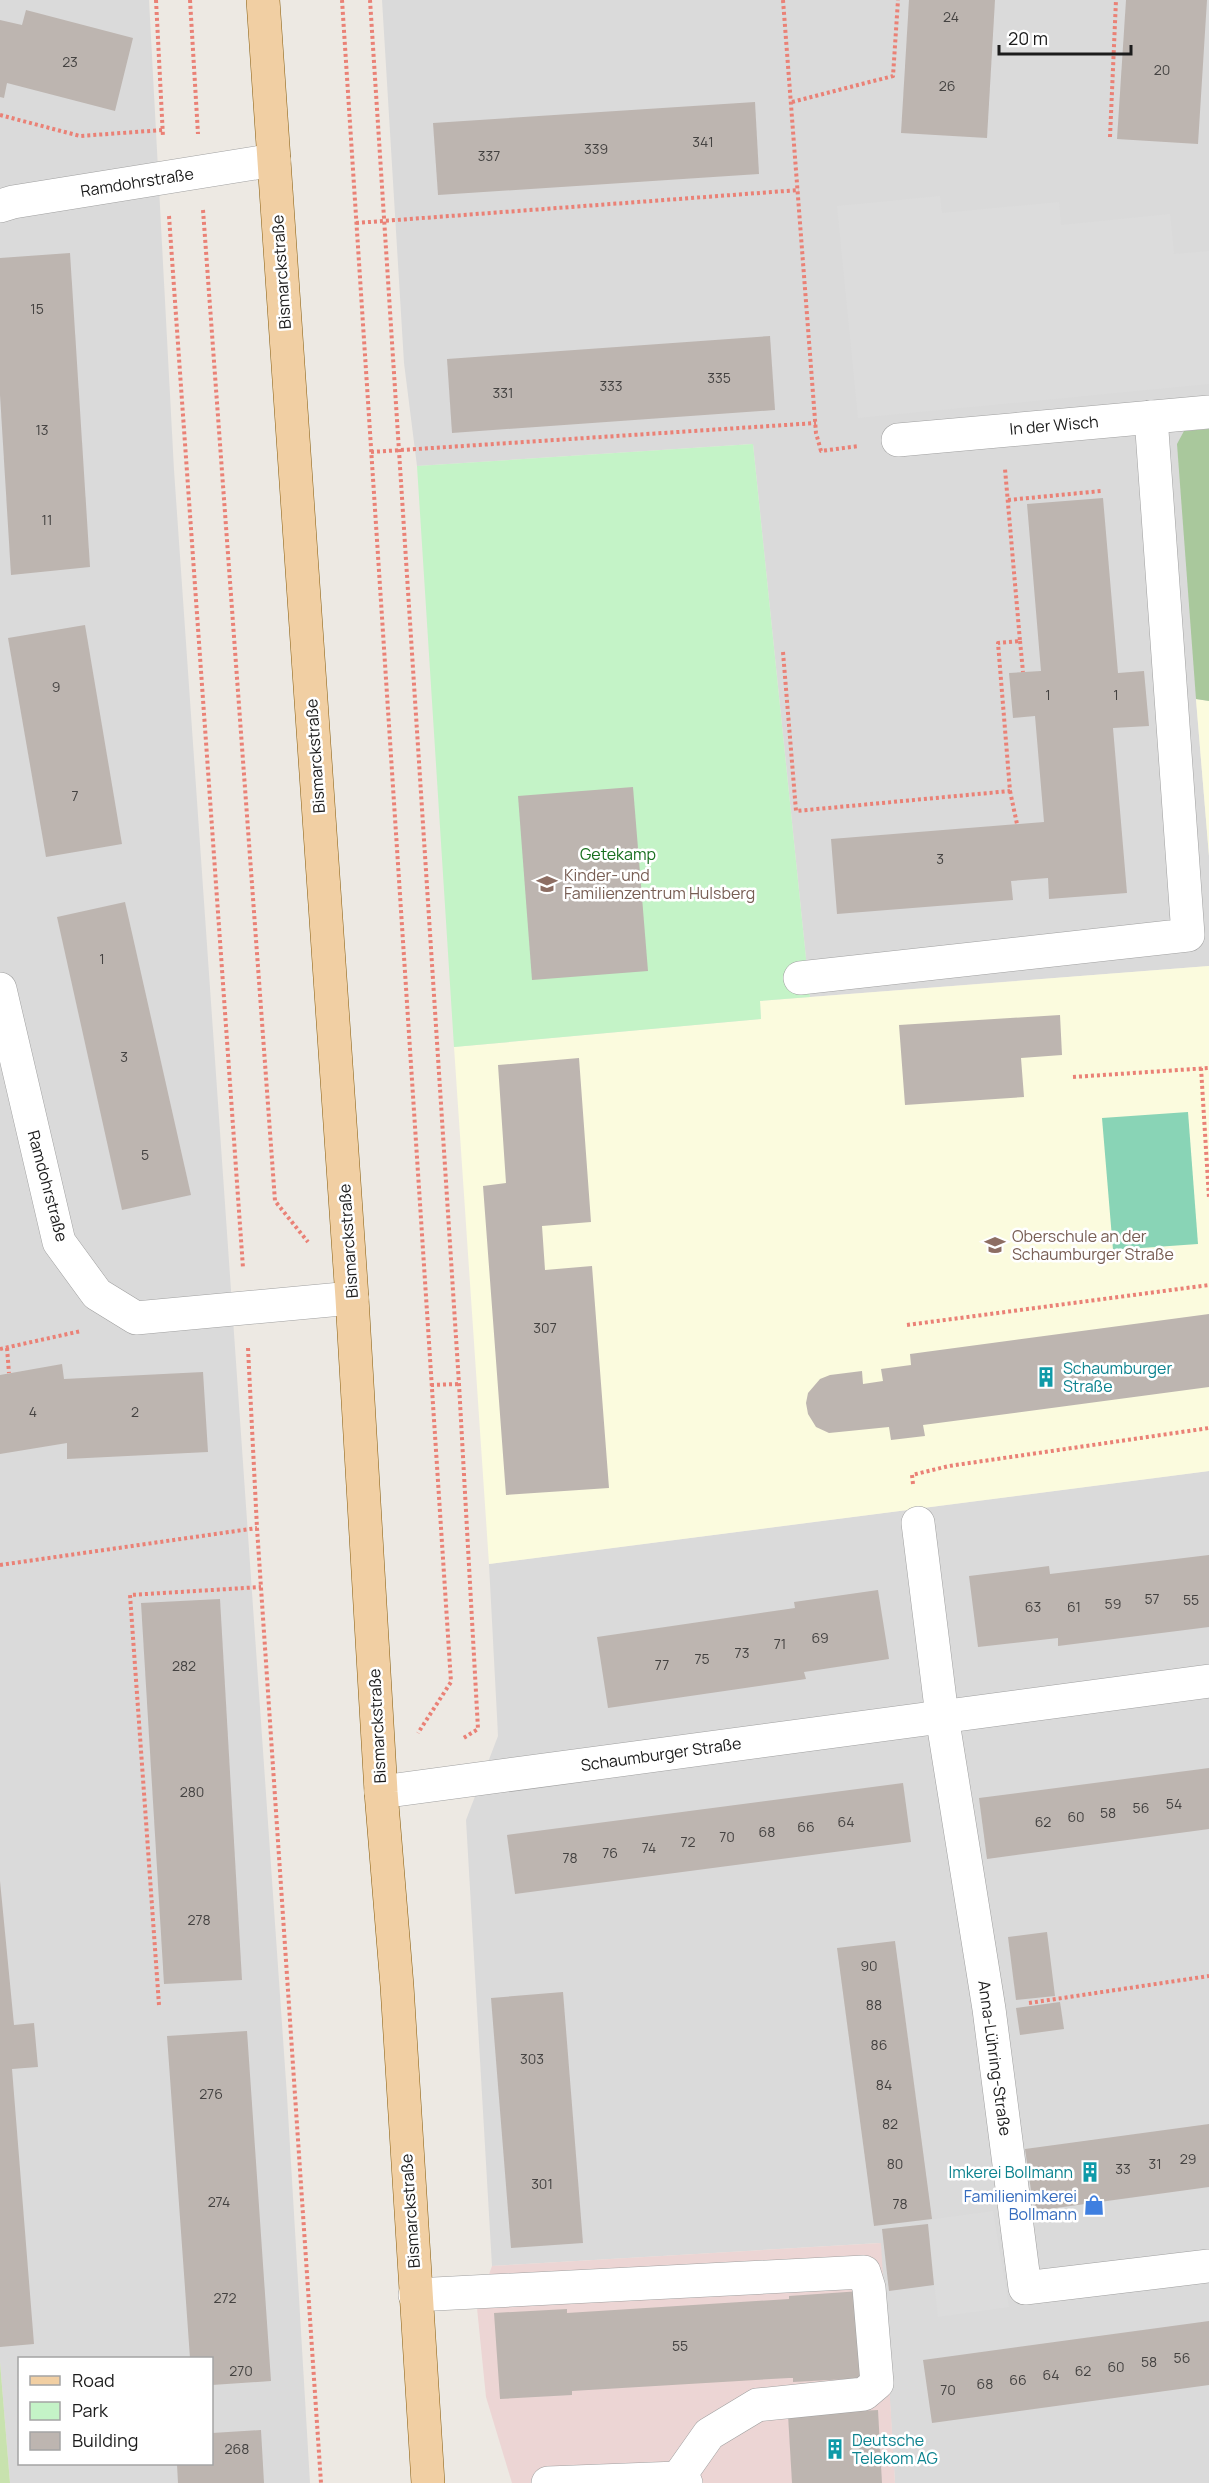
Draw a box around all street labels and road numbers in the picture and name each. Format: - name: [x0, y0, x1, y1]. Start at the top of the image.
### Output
- street label: Ramdohrstraße: [79, 162, 195, 202]
- street label: Bismarckstraße: [266, 214, 296, 330]
- street label: In der Wisch: [1009, 410, 1099, 440]
- street label: Bismarckstraße: [300, 698, 330, 814]
- street label: Ramdohrstraße: [23, 1128, 73, 1244]
- street label: Bismarckstraße: [333, 1183, 363, 1299]
- street label: Bismarckstraße: [363, 1668, 391, 1784]
- street label: Schaumburger Straße: [579, 1732, 743, 1776]
- street label: Anna-Lühring-Straße: [973, 1979, 1017, 2137]
- street label: Bismarckstraße: [395, 2153, 425, 2269]

